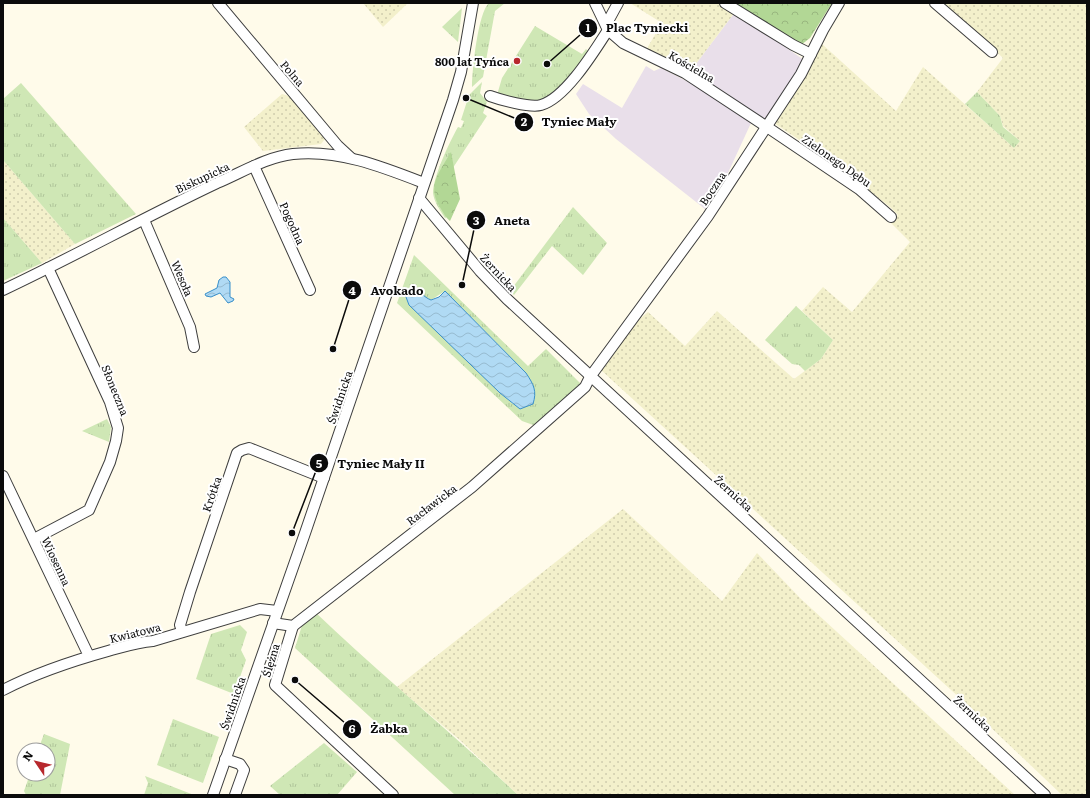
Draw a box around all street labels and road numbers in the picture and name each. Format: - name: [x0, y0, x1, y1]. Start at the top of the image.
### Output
- street label: Kościelna: [666, 46, 718, 86]
- street label: Polna: [277, 57, 309, 90]
- street label: Zielonego Dębu: [799, 130, 875, 190]
- street label: Biskupicka: [172, 157, 232, 196]
- street label: Boczna: [695, 168, 729, 208]
- street label: Pogodna: [276, 199, 310, 247]
- street label: Żernicka: [477, 249, 521, 295]
- street label: Wesoła: [168, 258, 198, 298]
- street label: Słoneczna: [99, 362, 133, 418]
- street label: Świdnicka: [322, 368, 356, 426]
- street label: Żernicka: [711, 471, 757, 515]
- street label: Krótka: [197, 474, 225, 514]
- street label: Racławicka: [402, 480, 460, 528]
- street label: Wiosenna: [39, 534, 75, 588]
- street label: Kwiatowa: [108, 618, 162, 646]
- street label: Ślężna: [257, 641, 283, 679]
- street label: Świdnicka: [215, 674, 249, 732]
- street label: Żernicka: [950, 691, 996, 735]

